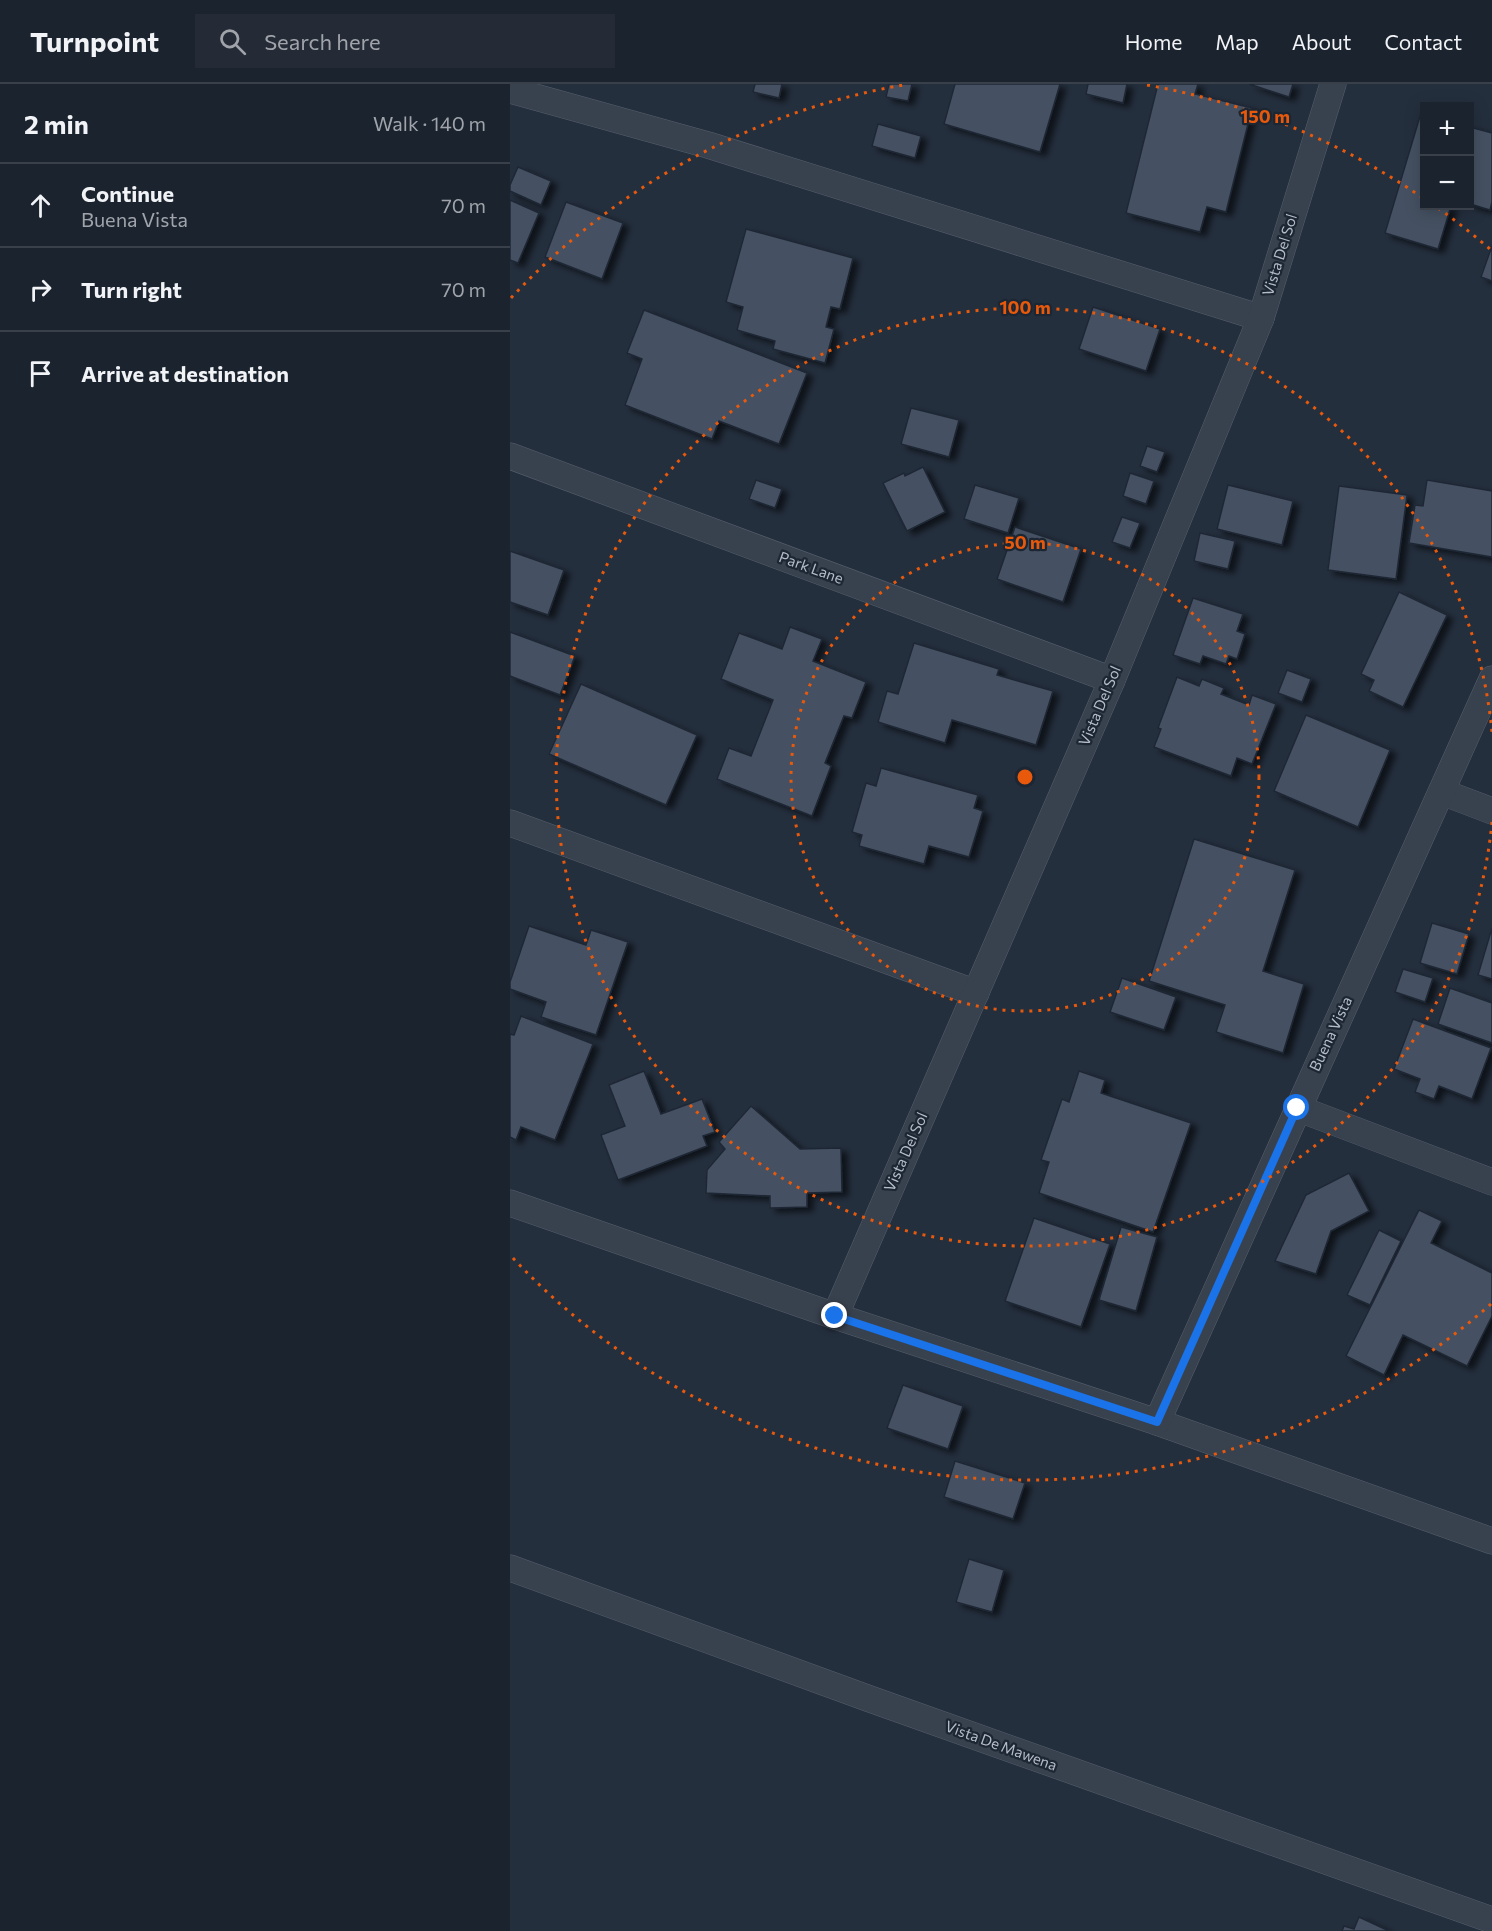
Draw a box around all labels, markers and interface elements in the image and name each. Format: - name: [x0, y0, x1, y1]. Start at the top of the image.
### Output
- search box: [195, 14, 615, 68]
- text: Turnpoint: [30, 24, 159, 58]
- icon: search: [216, 25, 249, 58]
- text: Search here: [264, 28, 381, 55]
- text: Home: [1125, 29, 1182, 54]
- text: Map: [1215, 29, 1259, 54]
- text: About: [1292, 29, 1351, 54]
- text: Contact: [1384, 29, 1462, 54]
- map controls: [1420, 102, 1474, 210]
- button: +: [1420, 102, 1474, 156]
- text: 150 m: [1240, 105, 1290, 127]
- text: 2 min: [24, 108, 89, 139]
- text: Walk · 140 m: [373, 111, 486, 135]
- button: −: [1420, 156, 1474, 210]
- text: Continue: [81, 180, 174, 207]
- icon: ahead: [24, 189, 57, 222]
- text: 70 m: [441, 193, 486, 217]
- text: Buena Vista: [81, 207, 188, 231]
- street label: Vista Del Sol: [1258, 211, 1300, 298]
- icon: right: [24, 273, 57, 306]
- text: Turn right: [81, 276, 182, 303]
- text: 70 m: [441, 277, 486, 301]
- text: 100 m: [999, 296, 1051, 318]
- icon: arrive: [24, 357, 57, 390]
- text: Arrive at destination: [81, 360, 289, 387]
- text: 50 m: [1004, 531, 1046, 553]
- street label: Park Lane: [777, 547, 846, 587]
- street label: Vista Del Sol: [1074, 663, 1124, 748]
- centre of rings: [1015, 767, 1035, 787]
- street label: Buena Vista: [1305, 993, 1355, 1074]
- route start: [1283, 1094, 1309, 1120]
- street label: Vista Del Sol: [880, 1109, 931, 1194]
- route end: [821, 1302, 847, 1328]
- street label: Vista De Mawena: [943, 1716, 1060, 1774]

